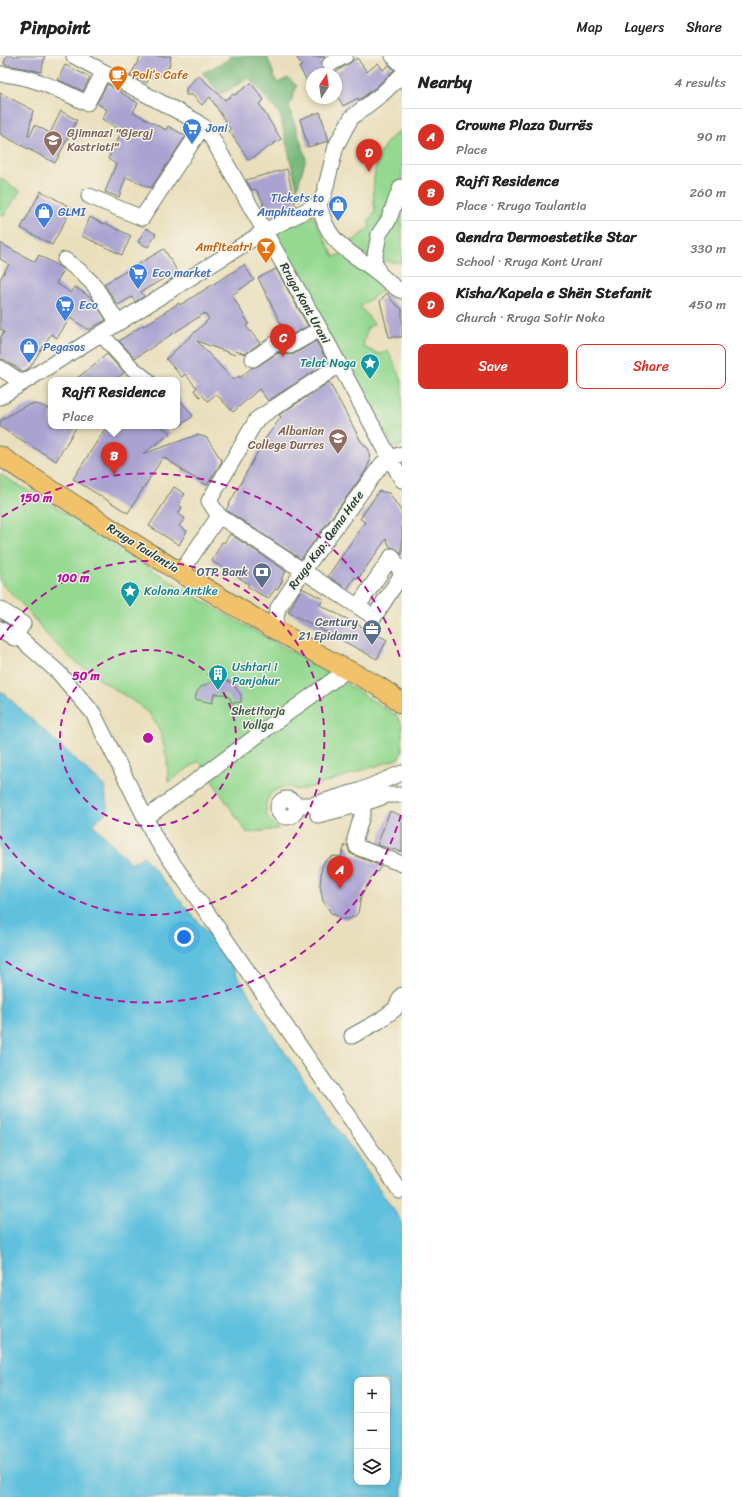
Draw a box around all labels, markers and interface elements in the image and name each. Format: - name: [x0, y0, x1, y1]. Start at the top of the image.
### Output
- text: Pinpoint: [20, 11, 91, 44]
- text: Map: [577, 15, 602, 40]
- text: Layers: [624, 15, 664, 40]
- text: Share: [686, 15, 722, 40]
- cafe icon: Poli’s Cafe: [107, 64, 129, 92]
- place label: Poli’s Cafe: [132, 64, 188, 86]
- text: Nearby: [418, 67, 472, 97]
- north arrow: [306, 68, 342, 104]
- text: 4 results: [674, 71, 726, 94]
- text: Crowne Plaza Durrës: [456, 112, 593, 138]
- supermarket icon: Joni: [181, 117, 203, 145]
- place label: Joni: [205, 117, 228, 139]
- place label: Gjimnazi "Gjergj Kastrioti": [67, 122, 153, 158]
- text: A: [427, 125, 435, 148]
- text: 90 m: [696, 125, 726, 148]
- school or university icon: Gjimnazi "Gjergj Kastrioti": [42, 129, 64, 157]
- text: Place: [456, 138, 487, 161]
- pin: D: [356, 139, 382, 172]
- text: Rajfi Residence: [456, 168, 559, 194]
- text: B: [427, 181, 435, 204]
- text: 260 m: [690, 181, 726, 204]
- place label: Tickets to Amphiteatre: [256, 187, 324, 223]
- shop icon: Tickets to Amphiteatre: [327, 194, 349, 222]
- text: Place · Rruga Taulantia: [456, 194, 586, 217]
- shop icon: GLMI: [33, 201, 55, 229]
- place label: GLMI: [58, 201, 87, 223]
- text: Qendra Dermoestetike Star: [456, 224, 636, 250]
- place label: Amfiteatri: [195, 236, 253, 258]
- bar icon: Amfiteatri: [255, 236, 277, 264]
- text: C: [427, 237, 435, 260]
- text: 330 m: [690, 237, 726, 260]
- text: School · Rruga Kont Urani: [456, 250, 602, 273]
- street label: Rruga Kont Urani: [274, 258, 337, 348]
- supermarket icon: Eco market: [127, 262, 149, 290]
- place label: Eco market: [152, 262, 211, 284]
- text: Kisha/Kapela e Shën Stefanit: [456, 280, 652, 306]
- text: D: [427, 293, 435, 316]
- text: 450 m: [688, 293, 726, 316]
- supermarket icon: Eco: [54, 294, 76, 322]
- place label: Eco: [79, 294, 98, 316]
- text: Church · Rruga Sotir Noka: [456, 306, 605, 329]
- pin: C: [270, 324, 296, 357]
- shop icon: Pegasos: [18, 336, 40, 364]
- place label: Pegasos: [43, 336, 85, 358]
- button: Save: [418, 344, 568, 389]
- button: Share: [576, 344, 726, 389]
- place label: Telat Noga: [300, 352, 356, 374]
- place icon: Telat Noga: [359, 352, 381, 380]
- popup: [48, 377, 180, 429]
- text: Rajfi Residence: [62, 379, 166, 405]
- text: Place: [62, 405, 94, 428]
- place label: Albanian College Durres: [248, 420, 325, 456]
- school or university icon: Albanian College Durres: [327, 427, 349, 455]
- pin: B: [101, 442, 127, 475]
- street label: Rruga Kap. Qema Hate: [282, 486, 370, 594]
- text: 150 m: [20, 487, 53, 509]
- street label: Rruga Taulantia: [102, 517, 184, 579]
- place label: OTP Bank: [197, 561, 249, 583]
- bank icon: OTP Bank: [251, 561, 273, 589]
- text: 100 m: [57, 567, 90, 589]
- place icon: Kolona Antike: [119, 580, 141, 608]
- place label: Kolona Antike: [144, 580, 218, 602]
- place label: Century 21 Epidamn: [298, 611, 359, 647]
- office icon: Century 21 Epidamn: [361, 618, 383, 646]
- place label: Ushtari i Panjohur: [232, 656, 280, 692]
- building icon: Ushtari i Panjohur: [207, 663, 229, 691]
- text: 50 m: [72, 665, 100, 687]
- park label: Shetitorja Vollga: [231, 700, 285, 736]
- centre of rings: [141, 731, 155, 745]
- pin: A: [327, 856, 353, 889]
- your location: [174, 927, 194, 947]
- map controls: [354, 1377, 390, 1485]
- button: +: [354, 1377, 390, 1413]
- button: −: [354, 1413, 390, 1449]
- button: layers: [354, 1449, 390, 1485]

